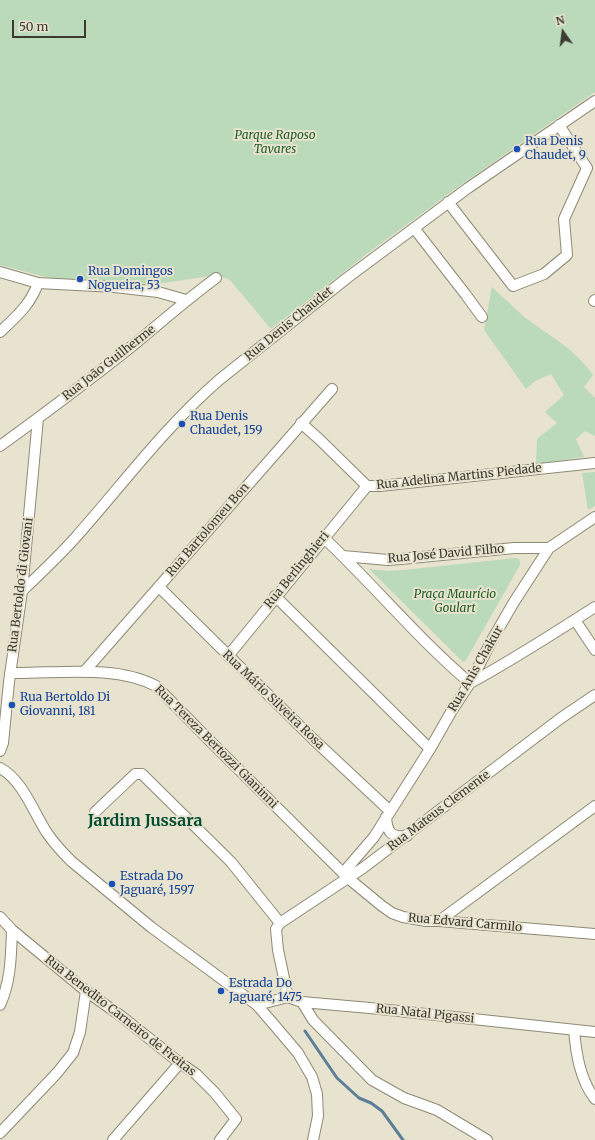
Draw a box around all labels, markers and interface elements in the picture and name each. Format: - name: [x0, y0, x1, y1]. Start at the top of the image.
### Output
- scale bar: [14, 12, 88, 38]
- north arrow: [543, 12, 583, 52]
- text: N: [554, 13, 566, 28]
- text: 50 m: [19, 19, 48, 34]
- park label: Parque Raposo Tavares: [235, 129, 315, 157]
- place label: Rua Denis Chaudet, 9: [525, 135, 586, 163]
- marker: Rua Denis Chaudet, 9: [512, 144, 522, 154]
- place label: Rua Domingos Nogueira, 53: [88, 265, 173, 293]
- marker: Rua Domingos Nogueira, 53: [75, 274, 85, 284]
- street label: Rua Denis Chaudet: [242, 284, 336, 364]
- street label: Rua João Guilherme: [60, 322, 158, 404]
- place label: Rua Denis Chaudet, 159: [190, 410, 263, 438]
- marker: Rua Denis Chaudet, 159: [177, 419, 187, 429]
- street label: Rua Adelina Martins Piedade: [376, 461, 542, 493]
- street label: Rua Bartolomeu Bon: [163, 480, 253, 580]
- street label: Rua Bertoldo di Giovani: [6, 517, 36, 653]
- street label: Rua Berlinghieri: [262, 529, 332, 611]
- street label: Rua José David Filho: [387, 542, 505, 566]
- park label: Praça Maurício Goulart: [414, 588, 496, 616]
- street label: Rua Anis Chakur: [446, 624, 506, 714]
- street label: Rua Mário Silveira Rosa: [219, 648, 327, 752]
- street label: Rua Tereza Bertozzi Gianinni: [151, 682, 281, 812]
- place label: Rua Bertoldo Di Giovanni, 181: [20, 691, 110, 719]
- marker: Rua Bertoldo Di Giovanni, 181: [7, 700, 17, 710]
- street label: Rua Mateus Clemente: [385, 768, 493, 854]
- district label: Jardim Jussara: [88, 811, 202, 831]
- place label: Estrada Do Jaguaré, 1597: [120, 870, 194, 898]
- marker: Estrada Do Jaguaré, 1597: [107, 879, 117, 889]
- street label: Rua Edvard Carmilo: [407, 911, 523, 935]
- street label: Rua Benedito Carneiro de Freitas: [42, 953, 198, 1079]
- place label: Estrada Do Jaguaré, 1475: [229, 977, 302, 1005]
- marker: Estrada Do Jaguaré, 1475: [216, 986, 226, 996]
- street label: Rua Natal Pigassi: [375, 1002, 475, 1026]

